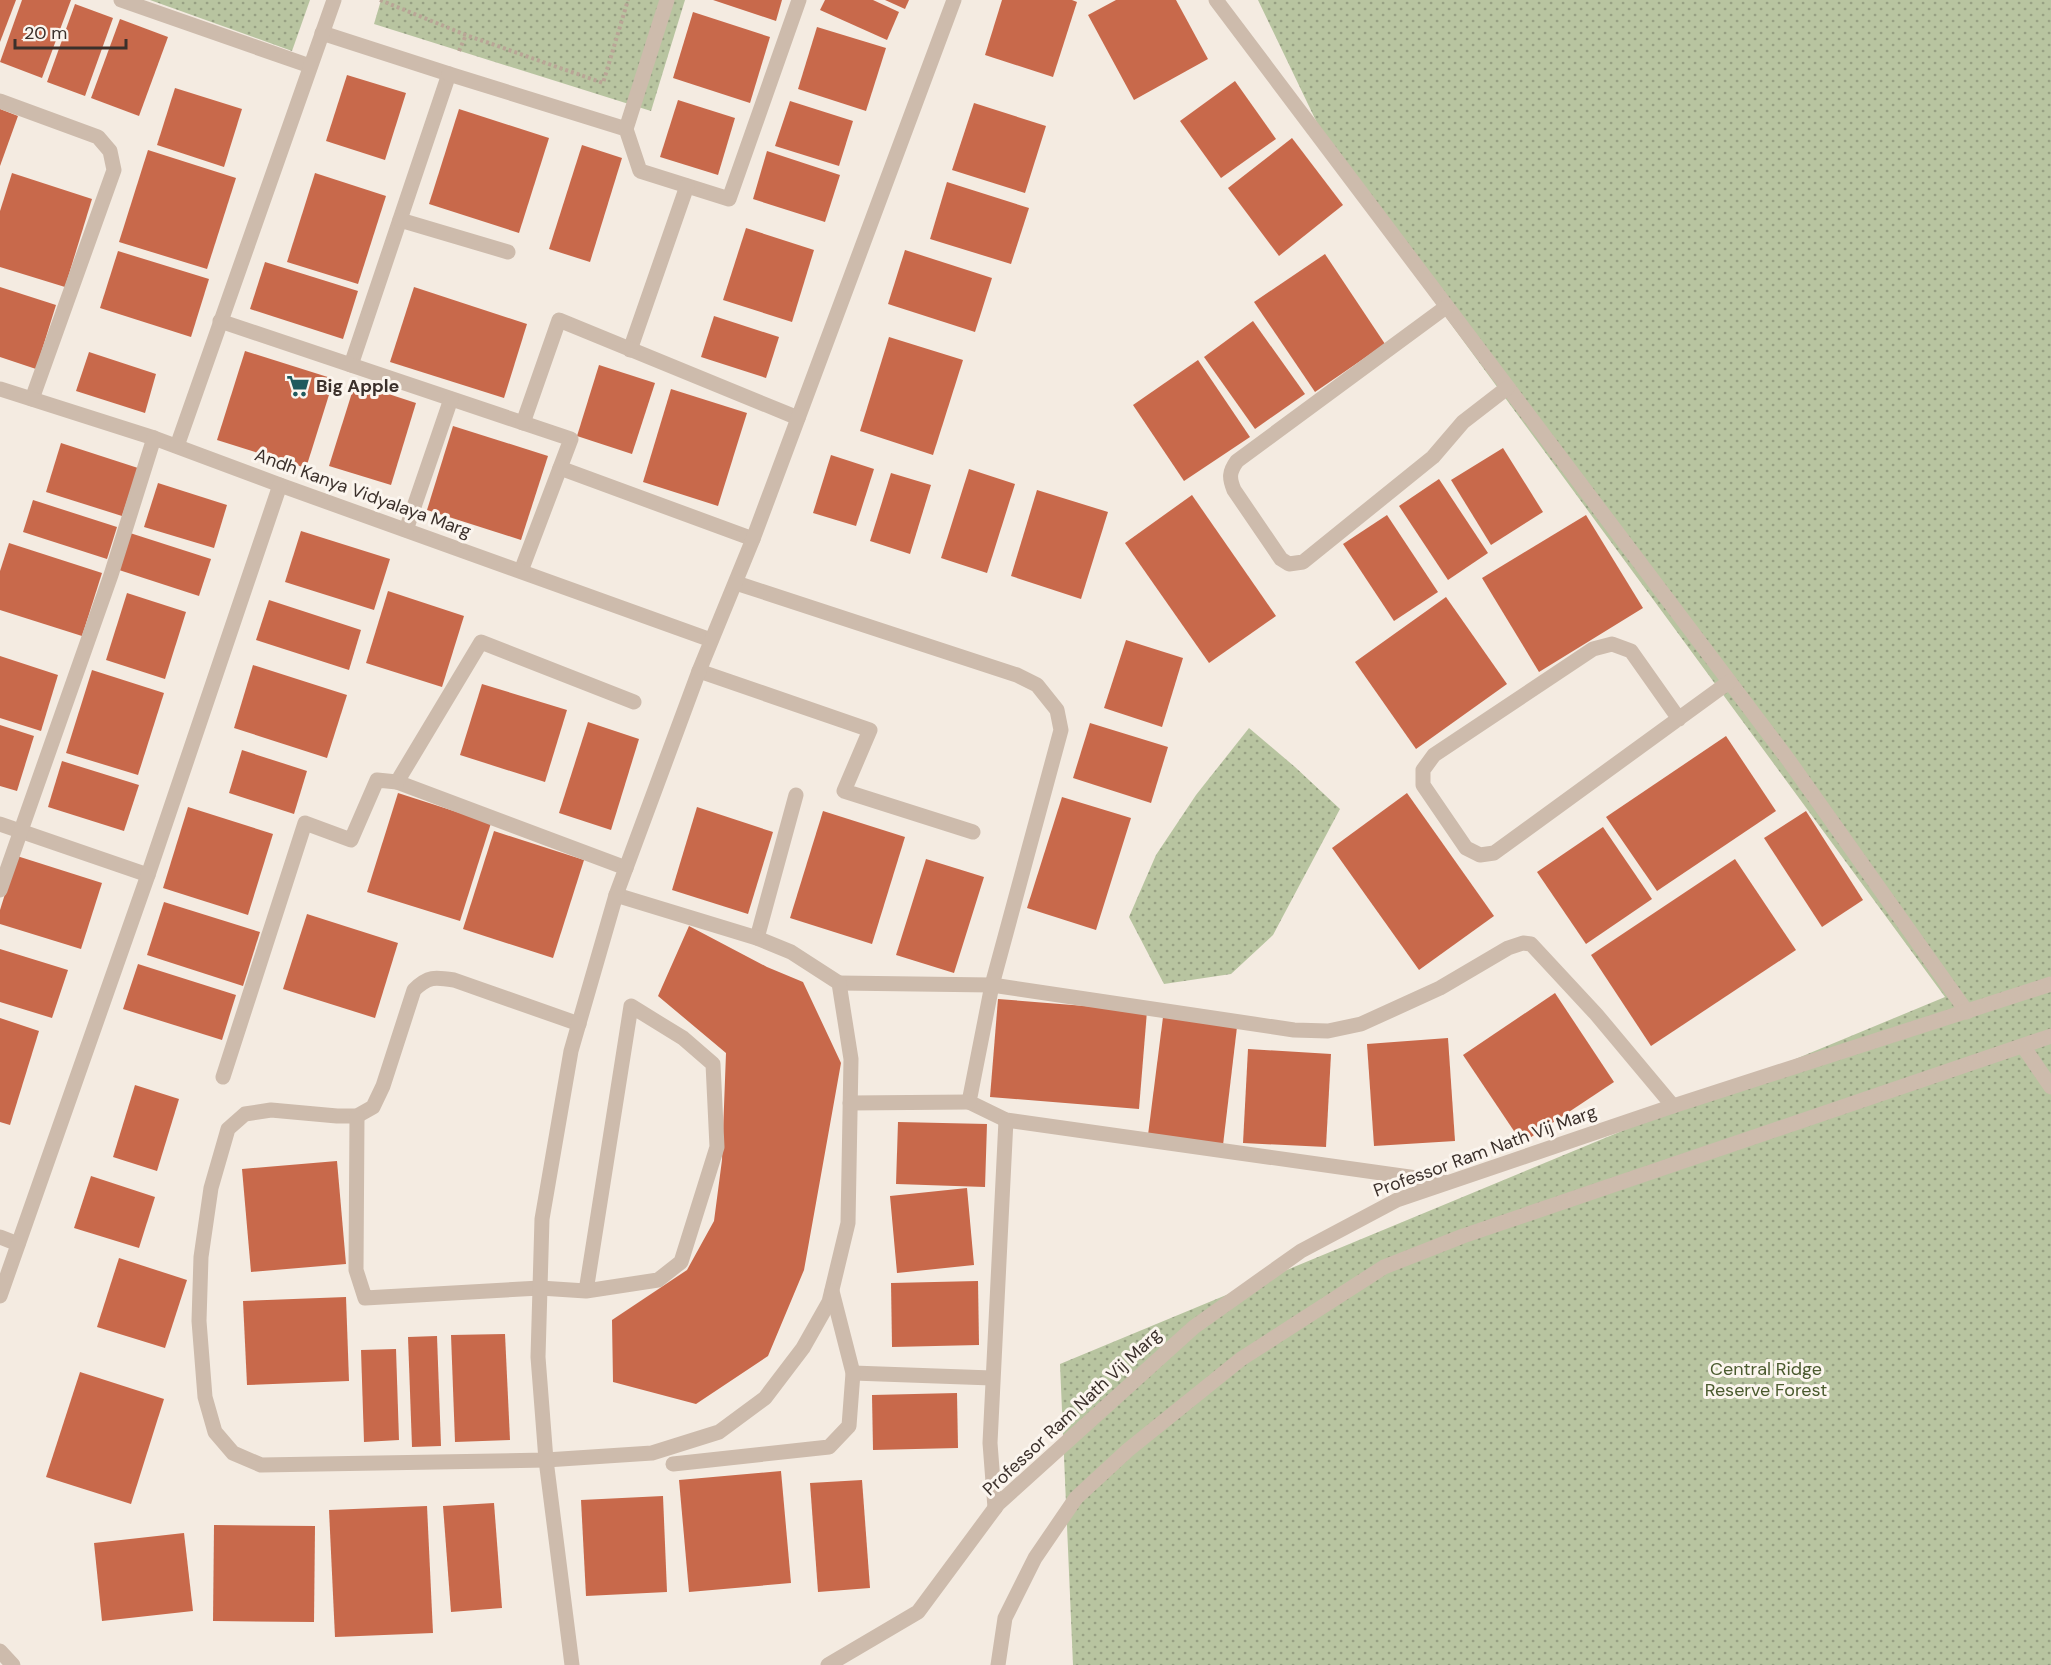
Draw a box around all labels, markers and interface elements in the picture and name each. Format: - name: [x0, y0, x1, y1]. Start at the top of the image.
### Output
- scale bar: [15, 12, 126, 50]
- text: 20 m: [24, 21, 67, 45]
- supermarket icon: Big Apple: [285, 373, 311, 399]
- place label: Big Apple: [316, 374, 400, 398]
- street label: Andh Kanya Vidyalaya Marg: [251, 443, 475, 543]
- street label: Professor Ram Nath Vij Marg: [1370, 1099, 1600, 1203]
- street label: Professor Ram Nath Vij Marg: [978, 1323, 1166, 1501]
- park label: Central Ridge Reserve Forest: [1705, 1357, 1827, 1402]

